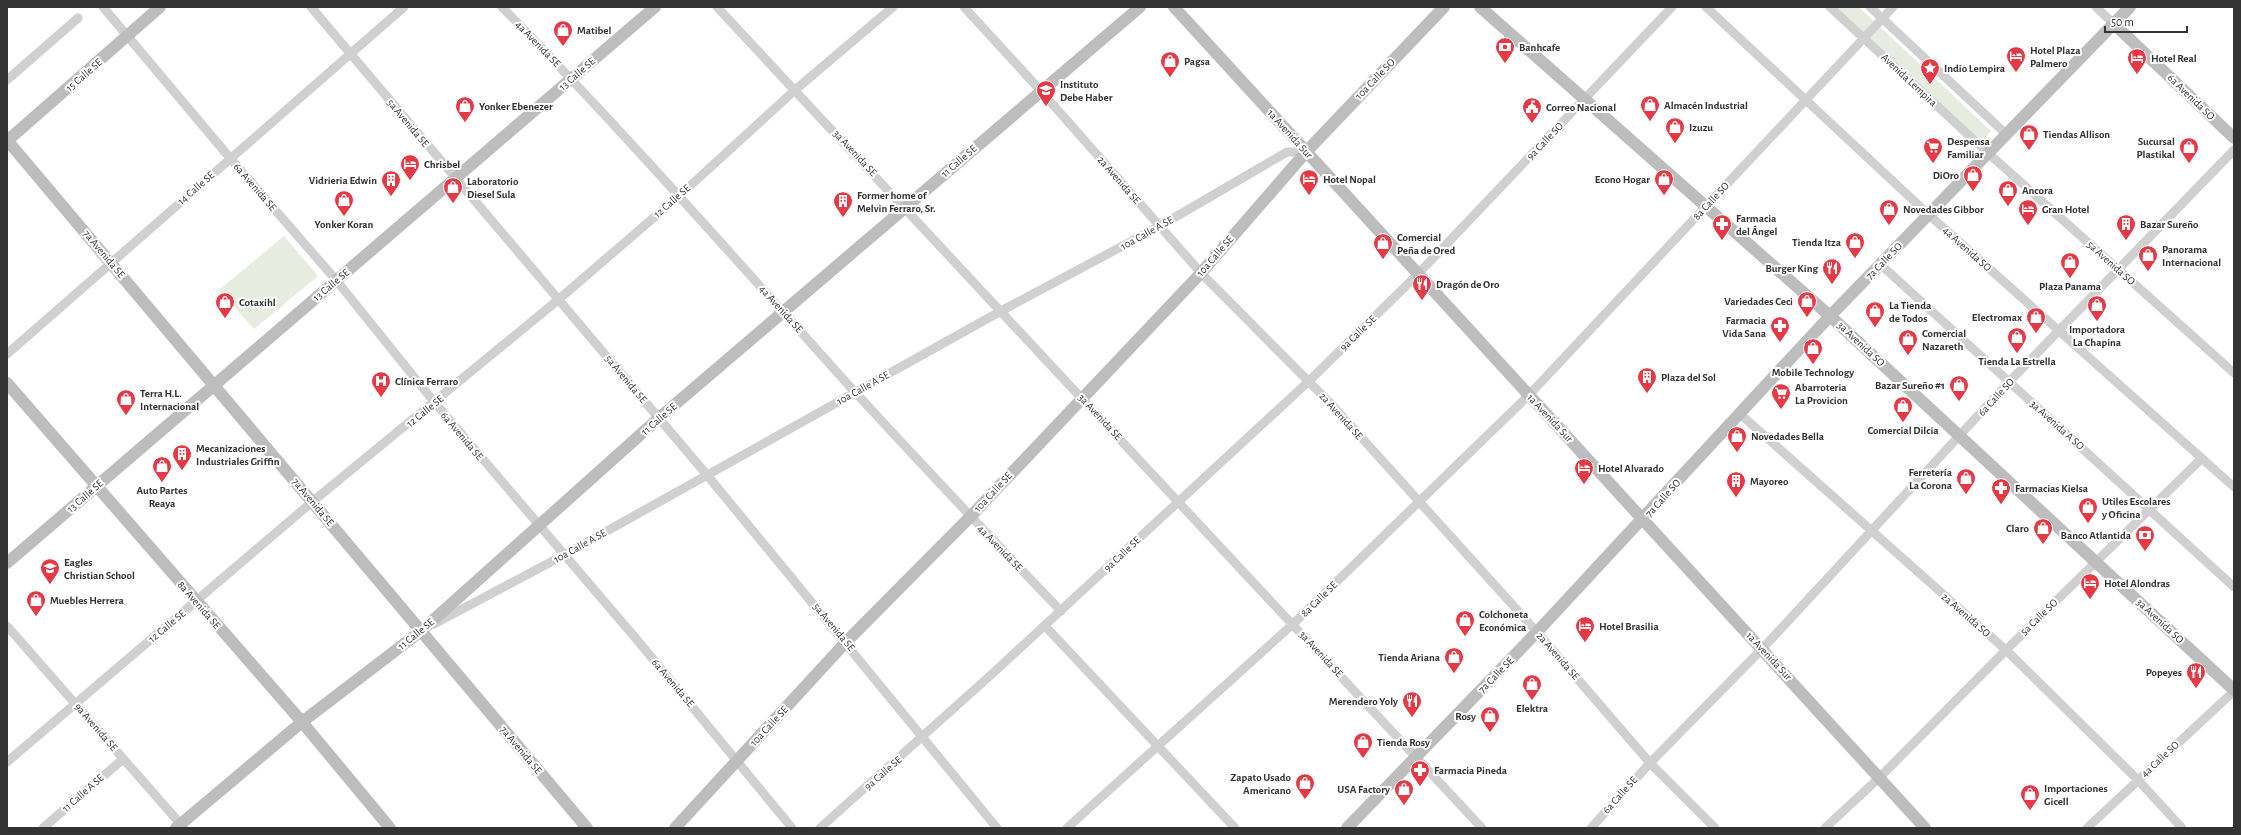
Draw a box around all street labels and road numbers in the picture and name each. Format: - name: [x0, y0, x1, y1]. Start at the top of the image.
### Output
- street label: 4a Avenida SE: [513, 19, 563, 70]
- street label: Avenida Lempira: [1879, 52, 1939, 108]
- street label: 13 Calle SE: [557, 55, 598, 93]
- street label: 15 Calle SE: [64, 56, 105, 94]
- street label: 10a Calle SO: [1353, 57, 1397, 101]
- street label: 6a Avenida SO: [2165, 72, 2217, 122]
- street label: 5a Avenida SE: [385, 97, 432, 150]
- street label: 1a Avenida Sur: [1265, 107, 1315, 161]
- street label: 9a Calle SO: [1525, 120, 1565, 162]
- street label: 3a Avenida SE: [831, 128, 879, 179]
- street label: 11 Calle SE: [939, 142, 979, 179]
- street label: 2a Avenida SE: [1095, 154, 1143, 206]
- street label: 6a Avenida SE: [231, 161, 279, 213]
- street label: 14 Calle SE: [176, 169, 217, 207]
- street label: 8a Calle SO: [1691, 180, 1731, 222]
- street label: 12 Calle SE: [652, 182, 693, 220]
- street label: 10a Calle A SE: [1119, 214, 1176, 252]
- street label: 4a Avenida SO: [1941, 224, 1993, 274]
- street label: 7a Avenida SE: [81, 228, 128, 281]
- street label: 10a Calle SE: [1194, 233, 1236, 279]
- street label: 5a Avenida SO: [2085, 239, 2137, 287]
- street label: 7a Calle SO: [1864, 240, 1904, 282]
- street label: 13 Calle SE: [311, 266, 352, 303]
- street label: 4a Avenida SE: [757, 283, 805, 335]
- street label: 9a Calle SE: [1338, 313, 1379, 353]
- street label: 3a Avenida SO: [1835, 319, 1887, 369]
- street label: 5a Avenida SE: [603, 353, 650, 406]
- street label: 10a Calle A SE: [835, 369, 892, 407]
- street label: 6a Calle SO: [1976, 376, 2016, 418]
- street label: 2a Avenida SE: [1317, 390, 1365, 442]
- street label: 12 Calle SE: [404, 392, 446, 429]
- street label: 3a Avenida SE: [1076, 392, 1124, 443]
- street label: 1a Avenida Sur: [1525, 392, 1575, 445]
- street label: 3a Avenida A SO: [2028, 398, 2086, 452]
- street label: 11 Calle SE: [639, 400, 679, 437]
- street label: 6a Avenida SE: [439, 410, 486, 463]
- street label: 10a Calle SE: [972, 469, 1015, 514]
- street label: 7a Avenida SE: [290, 476, 337, 529]
- street label: 13 Calle SE: [65, 477, 106, 515]
- street label: 7a Calle SO: [1643, 477, 1683, 519]
- street label: 4a Avenida SE: [975, 523, 1025, 574]
- street label: 10a Calle A SE: [552, 527, 609, 565]
- street label: 9a Calle SE: [1102, 534, 1143, 574]
- street label: 8a Avenida SE: [175, 579, 223, 631]
- street label: 8a Calle SE: [1299, 579, 1340, 619]
- street label: 2a Avenida SO: [1939, 591, 1993, 639]
- street label: 3a Avenida SO: [2134, 596, 2186, 646]
- street label: 5a Calle SO: [2018, 597, 2060, 637]
- street label: 5a Avenida SE: [811, 601, 858, 654]
- street label: 12 Calle SE: [147, 607, 188, 644]
- street label: 11 Calle SE: [396, 616, 437, 652]
- street label: 3a Avenida SE: [1297, 629, 1345, 680]
- street label: 2a Avenida SE: [1534, 630, 1582, 682]
- street label: 1a Avenida Sur: [1744, 630, 1794, 683]
- street label: 7a Calle SE: [1476, 654, 1516, 695]
- street label: 6a Avenida SE: [650, 657, 697, 710]
- street label: 9a Avenida SE: [72, 701, 120, 753]
- street label: 10a Calle SE: [748, 703, 791, 748]
- street label: 7a Avenida SE: [498, 724, 545, 777]
- street label: 4a Calle SO: [2139, 739, 2181, 779]
- street label: 9a Calle SE: [862, 753, 904, 792]
- street label: 11 Calle A SE: [60, 772, 106, 814]
- street label: 6a Calle SE: [1601, 774, 1640, 816]

